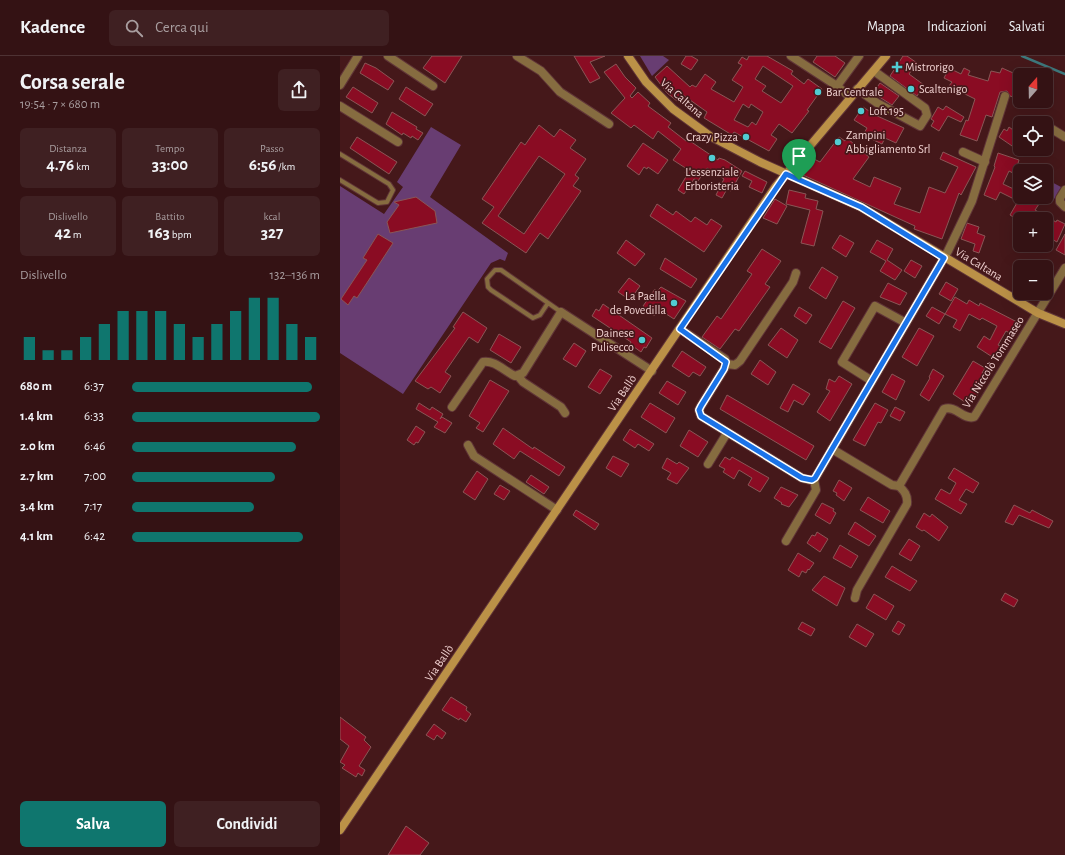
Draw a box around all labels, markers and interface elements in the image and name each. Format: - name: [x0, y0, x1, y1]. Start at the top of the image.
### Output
- search box: [109, 10, 389, 46]
- icon: search: [123, 17, 145, 39]
- text: Kadence: [20, 18, 85, 37]
- text: Cerca qui: [155, 20, 209, 35]
- text: Mappa: [867, 20, 905, 34]
- text: Indicazioni: [927, 20, 987, 34]
- text: Salvati: [1009, 20, 1045, 34]
- place label: Mistrorigo: [905, 61, 954, 73]
- marker: Mistrorigo: [892, 62, 902, 72]
- north arrow: [1013, 68, 1053, 108]
- map controls: [1013, 68, 1053, 300]
- button: share: [278, 69, 320, 111]
- text: Corsa serale: [20, 71, 125, 93]
- street label: Via Caltana: [658, 76, 706, 120]
- place label: Scaltenigo: [919, 83, 968, 95]
- marker: Scaltenigo: [906, 84, 916, 94]
- place label: Bar Centrale: [826, 86, 883, 98]
- marker: Bar Centrale: [813, 87, 823, 97]
- text: 19:54 · 7 × 680 m: [20, 98, 100, 111]
- place label: Loft 195: [869, 105, 904, 117]
- marker: Loft 195: [856, 106, 866, 116]
- button: locate: [1013, 116, 1053, 156]
- place label: Zampini Abbigliamento Srl: [846, 129, 931, 155]
- place label: Crazy Pizza: [686, 131, 738, 144]
- marker: Crazy Pizza: [741, 132, 751, 142]
- marker: Zampini Abbigliamento Srl: [833, 137, 843, 147]
- pin: [782, 139, 816, 180]
- text: Distanza: [49, 143, 87, 154]
- text: Tempo: [155, 143, 185, 154]
- text: Passo: [260, 143, 284, 154]
- icon: arrive: [788, 145, 810, 167]
- marker: L'essenziale Erboristeria: [707, 153, 717, 163]
- text: 4.76: [46, 156, 74, 173]
- text: 33:00: [152, 156, 188, 173]
- text: 6:56: [249, 156, 276, 173]
- text: km: [74, 161, 90, 172]
- text: /km: [276, 161, 295, 172]
- button: layers: [1013, 164, 1053, 204]
- place label: L'essenziale Erboristeria: [685, 166, 740, 192]
- text: Dislivello: [48, 211, 88, 222]
- text: Battito: [155, 211, 185, 222]
- text: kcal: [264, 211, 280, 222]
- button: +: [1013, 212, 1053, 252]
- text: 42: [54, 224, 71, 241]
- text: 163: [148, 224, 170, 241]
- text: 327: [261, 224, 283, 241]
- text: m: [71, 229, 82, 240]
- text: bpm: [170, 229, 192, 240]
- street label: Via Caltana: [953, 245, 1005, 283]
- button: −: [1013, 260, 1053, 300]
- text: Dislivello: [20, 269, 67, 282]
- text: 132–136 m: [270, 269, 320, 282]
- place label: La Paella de Povedilla: [610, 290, 666, 316]
- marker: La Paella de Povedilla: [669, 298, 679, 308]
- street label: Via Niccolò Tommaseo: [960, 314, 1026, 410]
- place label: Dainese Pulisecco: [591, 327, 634, 353]
- marker: Dainese Pulisecco: [637, 335, 647, 345]
- street label: Via Ballò: [606, 373, 638, 413]
- text: 680 m: [20, 380, 52, 393]
- text: 6:37: [84, 380, 104, 393]
- text: 1.4 km: [20, 410, 53, 423]
- text: 6:33: [84, 410, 104, 423]
- text: 2.0 km: [20, 440, 55, 453]
- text: 6:46: [84, 440, 105, 453]
- text: 2.7 km: [20, 470, 54, 483]
- text: 7:00: [84, 470, 106, 483]
- text: 3.4 km: [20, 500, 54, 513]
- text: 7:17: [84, 500, 102, 513]
- text: 4.1 km: [20, 530, 53, 543]
- text: 6:42: [84, 530, 105, 543]
- street label: Via Ballò: [423, 643, 455, 683]
- button: Salva: [20, 801, 166, 847]
- button: Condividi: [174, 801, 320, 847]

